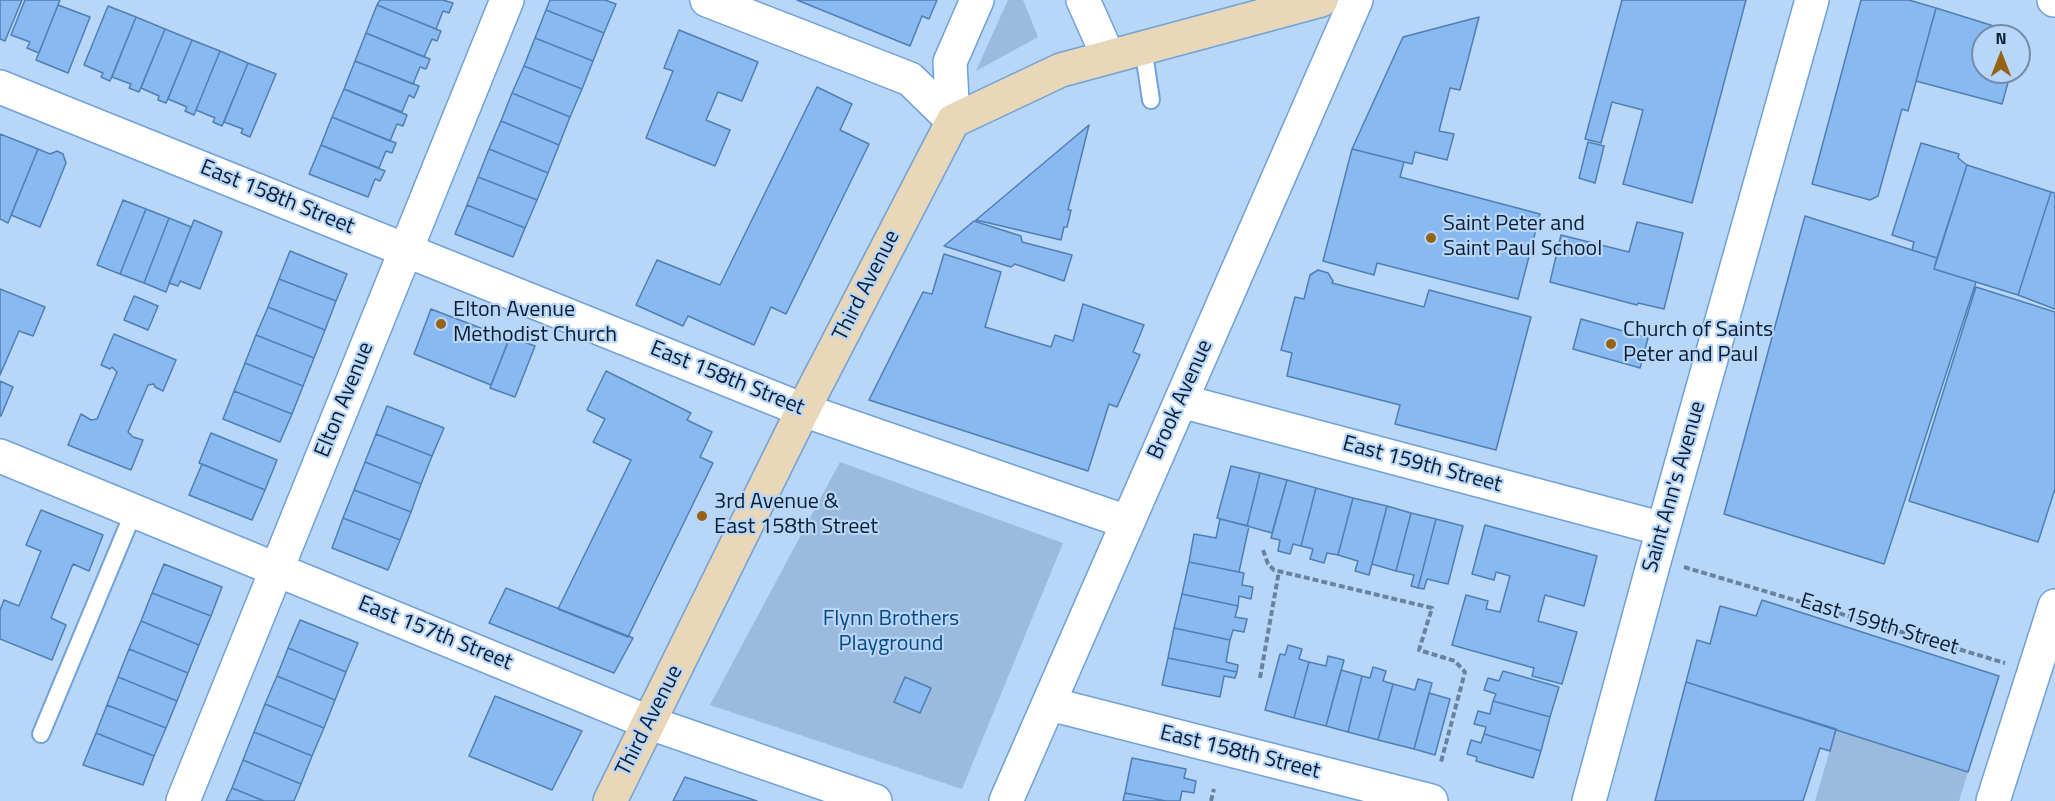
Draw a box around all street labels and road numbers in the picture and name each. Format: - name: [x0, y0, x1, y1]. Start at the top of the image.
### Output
- street label: East 158th Street: [196, 155, 358, 241]
- street label: Third Avenue: [828, 226, 906, 346]
- street label: East 158th Street: [646, 336, 808, 422]
- street label: Brook Avenue: [1143, 336, 1219, 464]
- street label: Elton Avenue: [310, 338, 380, 462]
- street label: Saint Ann's Avenue: [1638, 398, 1712, 576]
- street label: East 159th Street: [1339, 431, 1505, 499]
- street label: East 159th Street: [1797, 588, 1961, 662]
- street label: East 157th Street: [354, 591, 516, 677]
- street label: Third Avenue: [611, 661, 689, 781]
- street label: East 158th Street: [1157, 720, 1323, 786]

